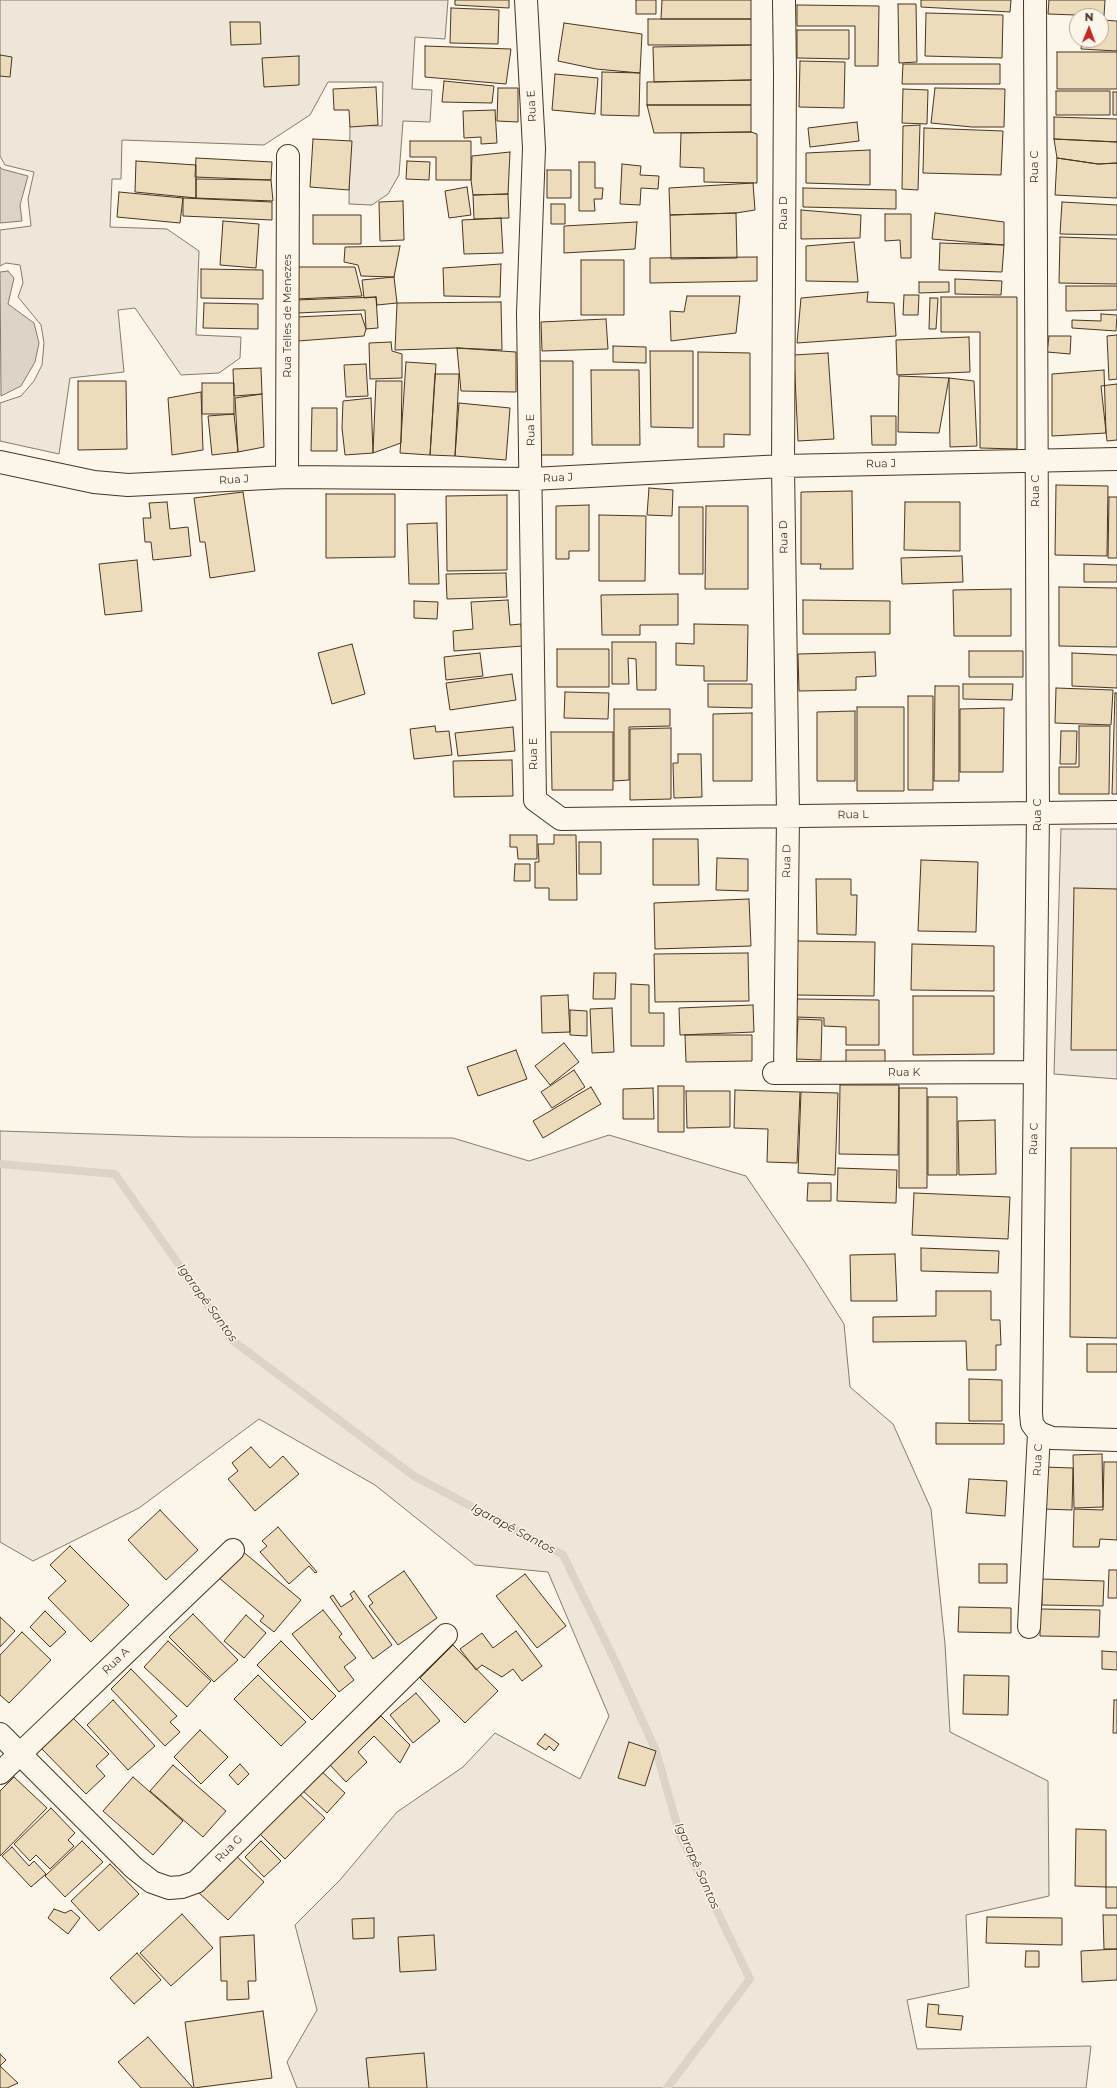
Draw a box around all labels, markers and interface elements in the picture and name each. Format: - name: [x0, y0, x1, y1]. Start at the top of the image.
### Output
- north arrow: [1069, 8, 1109, 48]
- text: N: [1085, 10, 1094, 24]
- street label: Rua E: [525, 90, 539, 122]
- street label: Rua C: [1028, 151, 1042, 183]
- street label: Rua D: [777, 196, 791, 230]
- street label: Rua Telles de Menezes: [281, 254, 295, 378]
- street label: Rua E: [524, 414, 538, 446]
- street label: Rua J: [866, 457, 896, 471]
- street label: Rua J: [543, 471, 573, 485]
- street label: Rua J: [218, 472, 250, 488]
- street label: Rua C: [1029, 475, 1043, 507]
- street label: Rua D: [777, 520, 791, 554]
- street label: Rua E: [527, 738, 541, 770]
- street label: Rua C: [1031, 799, 1045, 831]
- street label: Rua L: [837, 808, 869, 822]
- street label: Rua D: [780, 844, 794, 878]
- street label: Rua K: [888, 1066, 920, 1080]
- street label: Rua C: [1027, 1123, 1041, 1155]
- water label: Igarapê Santos: [174, 1261, 240, 1345]
- street label: Rua C: [1031, 1443, 1045, 1477]
- water label: Igarapê Santos: [469, 1501, 557, 1557]
- street label: Rua A: [100, 1645, 132, 1677]
- water label: Igarapê Santos: [672, 1821, 722, 1911]
- street label: Rua G: [213, 1833, 245, 1865]

